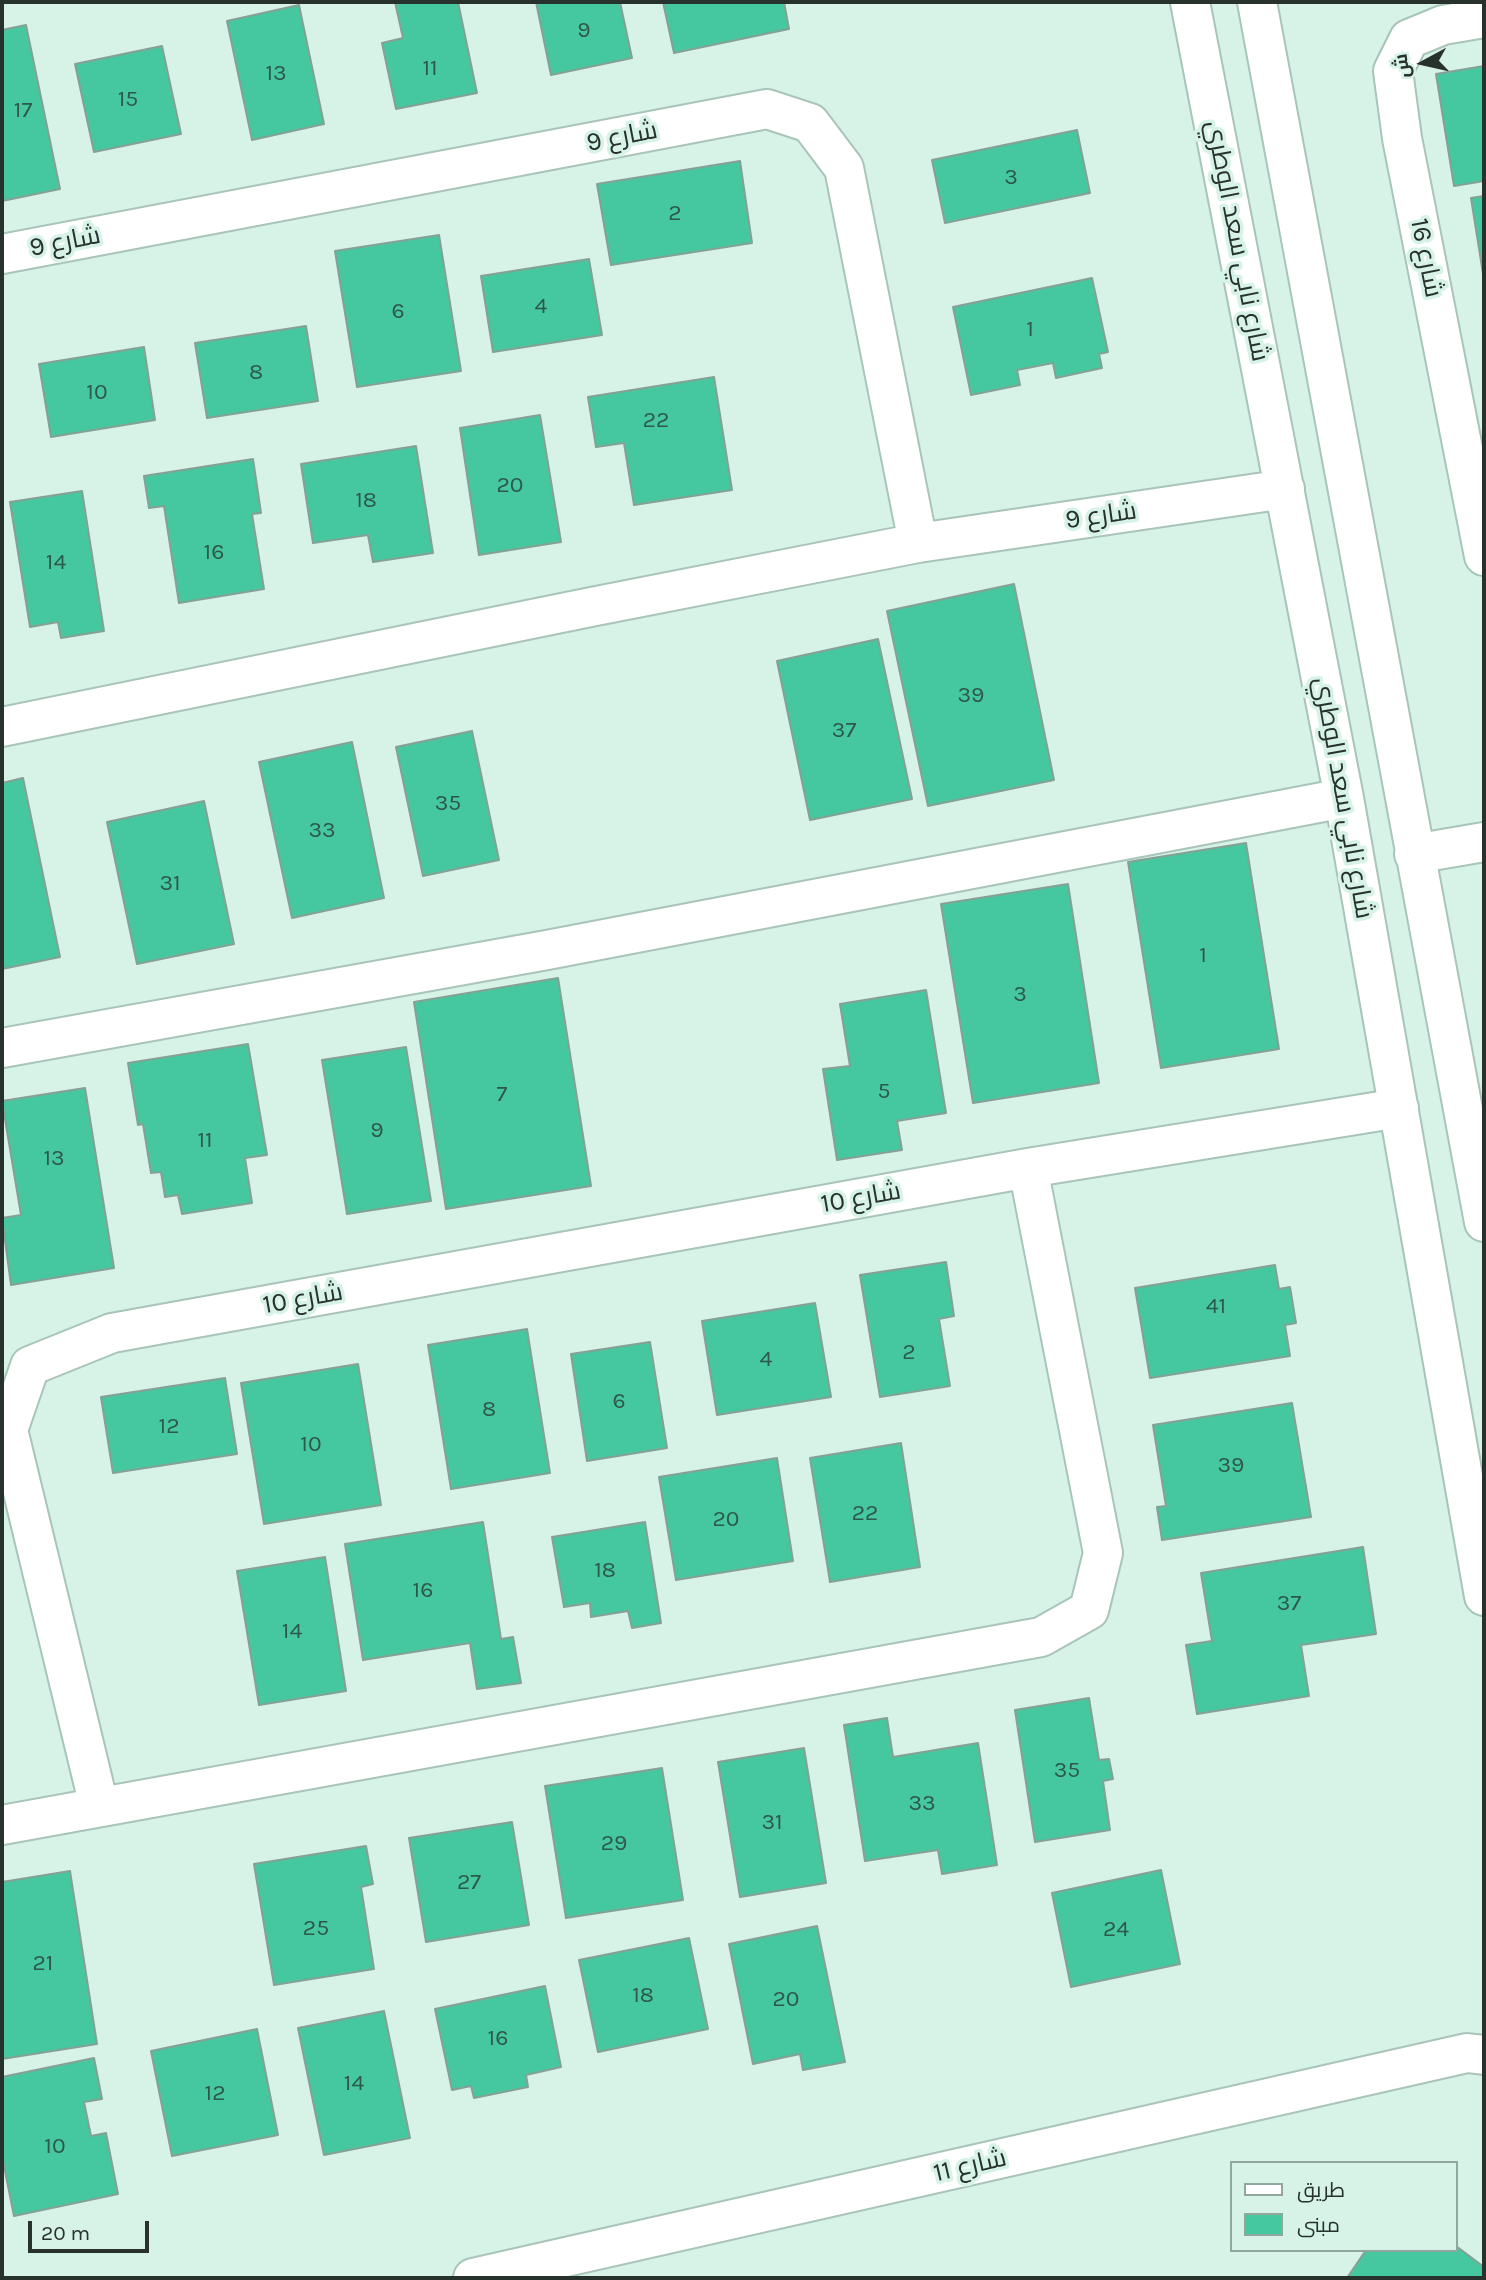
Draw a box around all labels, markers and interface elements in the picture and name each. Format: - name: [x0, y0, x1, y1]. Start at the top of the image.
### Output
- house number: 9: [577, 16, 591, 44]
- north arrow: [1388, 28, 1458, 98]
- text: ش: [1390, 52, 1415, 80]
- house number: 11: [422, 54, 438, 82]
- house number: 13: [265, 59, 287, 87]
- house number: 15: [118, 85, 138, 113]
- house number: 17: [14, 96, 32, 124]
- street label: شارع 9: [584, 115, 660, 159]
- street label: شارع نابي سعد الوطري: [1198, 118, 1276, 364]
- house number: 3: [1004, 163, 1018, 191]
- house number: 2: [668, 199, 682, 227]
- street label: شارع 16: [1403, 216, 1449, 300]
- street label: شارع 9: [27, 220, 103, 264]
- house number: 4: [535, 292, 547, 320]
- house number: 6: [391, 297, 405, 325]
- house number: 1: [1026, 315, 1034, 343]
- house number: 8: [249, 358, 263, 386]
- house number: 10: [86, 378, 108, 406]
- house number: 22: [643, 406, 669, 434]
- house number: 20: [497, 471, 523, 499]
- house number: 18: [355, 486, 377, 514]
- street label: شارع 9: [1063, 496, 1139, 536]
- house number: 16: [204, 538, 224, 566]
- house number: 14: [46, 548, 66, 576]
- street label: شارع نابي سعد الوطري: [1306, 675, 1380, 921]
- house number: 39: [958, 681, 984, 709]
- house number: 37: [832, 716, 856, 744]
- house number: 35: [435, 789, 461, 817]
- house number: 33: [308, 816, 336, 844]
- house number: 31: [159, 869, 181, 897]
- house number: 1: [1199, 941, 1207, 969]
- house number: 3: [1013, 980, 1027, 1008]
- house number: 5: [878, 1077, 890, 1105]
- house number: 7: [497, 1080, 507, 1108]
- house number: 9: [370, 1116, 384, 1144]
- house number: 11: [197, 1126, 213, 1154]
- house number: 13: [43, 1144, 65, 1172]
- street label: شارع 10: [819, 1176, 903, 1220]
- street label: شارع 10: [261, 1277, 345, 1321]
- house number: 41: [1206, 1292, 1226, 1320]
- house number: 2: [902, 1338, 916, 1366]
- house number: 4: [760, 1345, 772, 1373]
- house number: 6: [612, 1387, 626, 1415]
- house number: 8: [482, 1395, 496, 1423]
- house number: 12: [159, 1412, 179, 1440]
- house number: 10: [300, 1430, 322, 1458]
- house number: 39: [1218, 1451, 1244, 1479]
- house number: 22: [852, 1499, 878, 1527]
- house number: 20: [713, 1505, 739, 1533]
- house number: 18: [594, 1556, 616, 1584]
- house number: 16: [413, 1576, 433, 1604]
- house number: 37: [1277, 1589, 1301, 1617]
- house number: 14: [282, 1617, 302, 1645]
- house number: 35: [1054, 1756, 1080, 1784]
- house number: 33: [908, 1789, 936, 1817]
- house number: 31: [761, 1808, 783, 1836]
- house number: 29: [601, 1829, 627, 1857]
- house number: 27: [457, 1868, 481, 1896]
- house number: 25: [303, 1914, 329, 1942]
- house number: 24: [1103, 1915, 1129, 1943]
- house number: 21: [33, 1949, 53, 1977]
- house number: 18: [632, 1981, 654, 2009]
- house number: 20: [773, 1985, 799, 2013]
- house number: 16: [488, 2024, 508, 2052]
- house number: 14: [344, 2069, 364, 2097]
- house number: 12: [205, 2079, 225, 2107]
- house number: 10: [44, 2132, 66, 2160]
- street label: شارع 11: [931, 2143, 1009, 2189]
- legend: [1230, 2161, 1458, 2252]
- text: طريق: [1297, 2178, 1345, 2202]
- scale bar: [32, 2206, 152, 2250]
- text: مبنى: [1297, 2213, 1340, 2237]
- text: 20 m: [41, 2221, 90, 2245]

